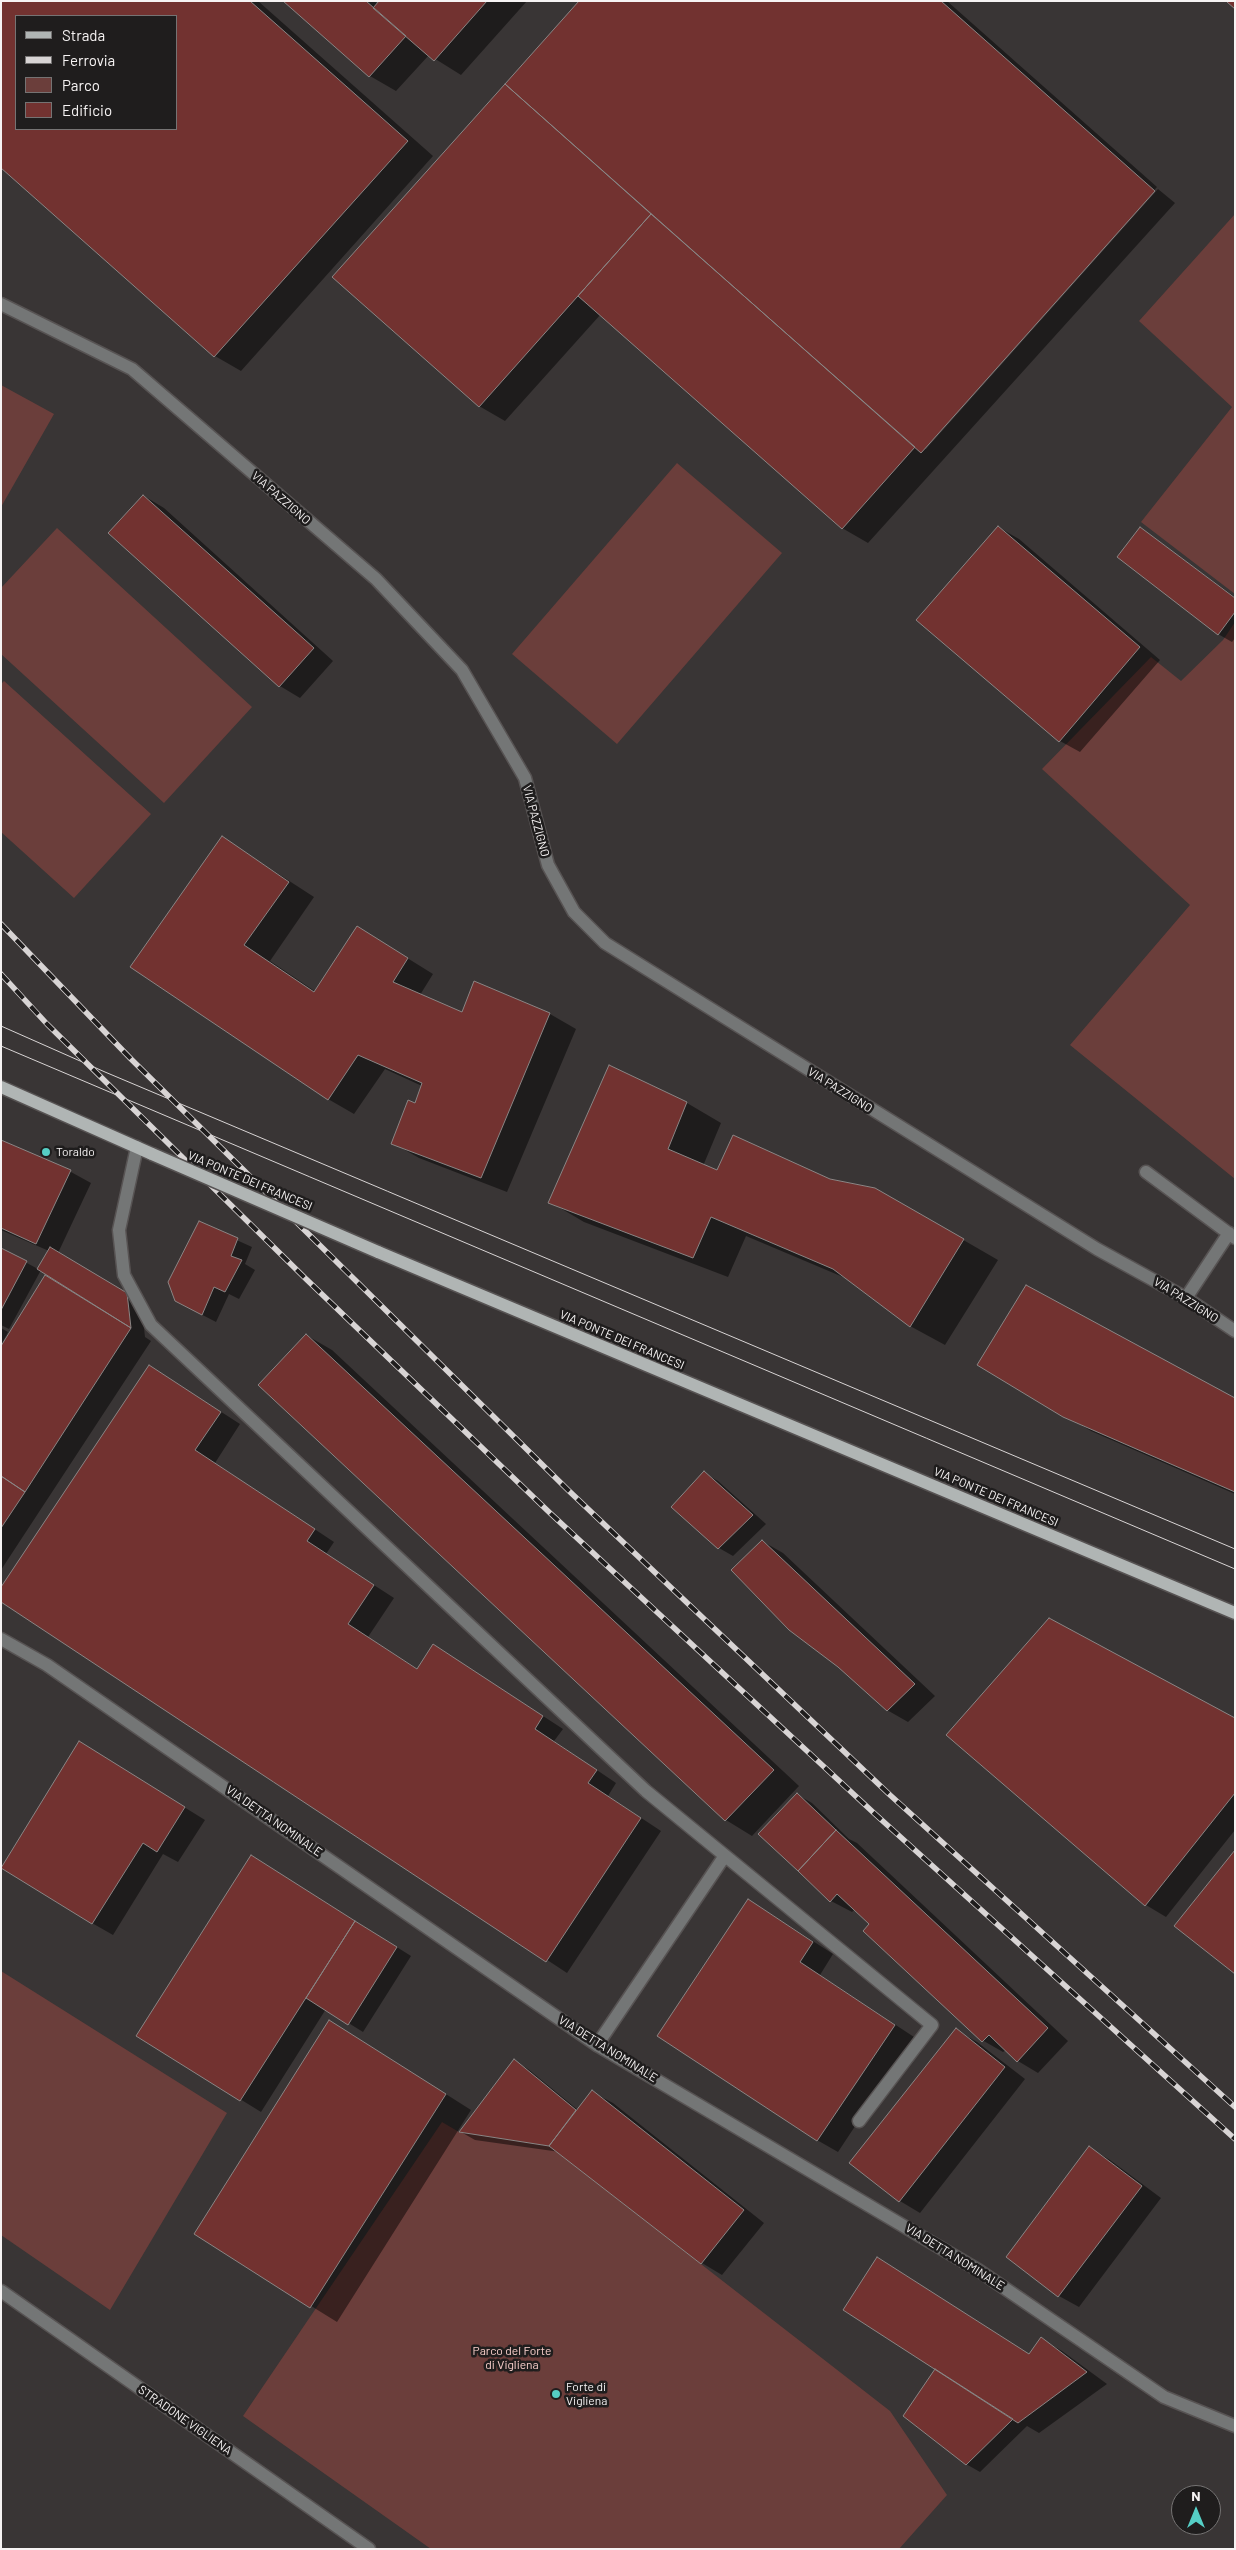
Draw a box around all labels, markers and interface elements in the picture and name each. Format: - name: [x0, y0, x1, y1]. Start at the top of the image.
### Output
- legend: [15, 15, 178, 130]
- text: Strada: [62, 26, 105, 44]
- text: Ferrovia: [62, 51, 115, 69]
- text: Parco: [62, 76, 100, 94]
- text: Edificio: [62, 101, 112, 119]
- street label: VIA PAZZIGNO: [249, 468, 313, 528]
- street label: VIA PAZZIGNO: [520, 784, 552, 858]
- street label: VIA PAZZIGNO: [805, 1064, 875, 1116]
- place label: Toraldo: [56, 1145, 95, 1159]
- marker: Toraldo: [40, 1146, 52, 1158]
- street label: VIA PONTE DEI FRANCESI: [186, 1148, 314, 1214]
- street label: VIA PAZZIGNO: [1151, 1274, 1221, 1326]
- street label: VIA PONTE DEI FRANCESI: [558, 1307, 686, 1373]
- street label: VIA PONTE DEI FRANCESI: [932, 1464, 1060, 1530]
- street label: VIA DETTA NOMINALE: [223, 1782, 325, 1860]
- street label: VIA DETTA NOMINALE: [556, 2013, 660, 2085]
- street label: VIA DETTA NOMINALE: [903, 2221, 1007, 2293]
- park label: Parco del Forte di Vigliena: [473, 2344, 551, 2372]
- place label: Forte di Vigliena: [566, 2380, 607, 2408]
- street label: STRADONE VIGLIENA: [135, 2382, 235, 2458]
- marker: Forte di Vigliena: [550, 2388, 562, 2400]
- north arrow: [1171, 2485, 1221, 2535]
- text: N: [1191, 2487, 1201, 2504]

